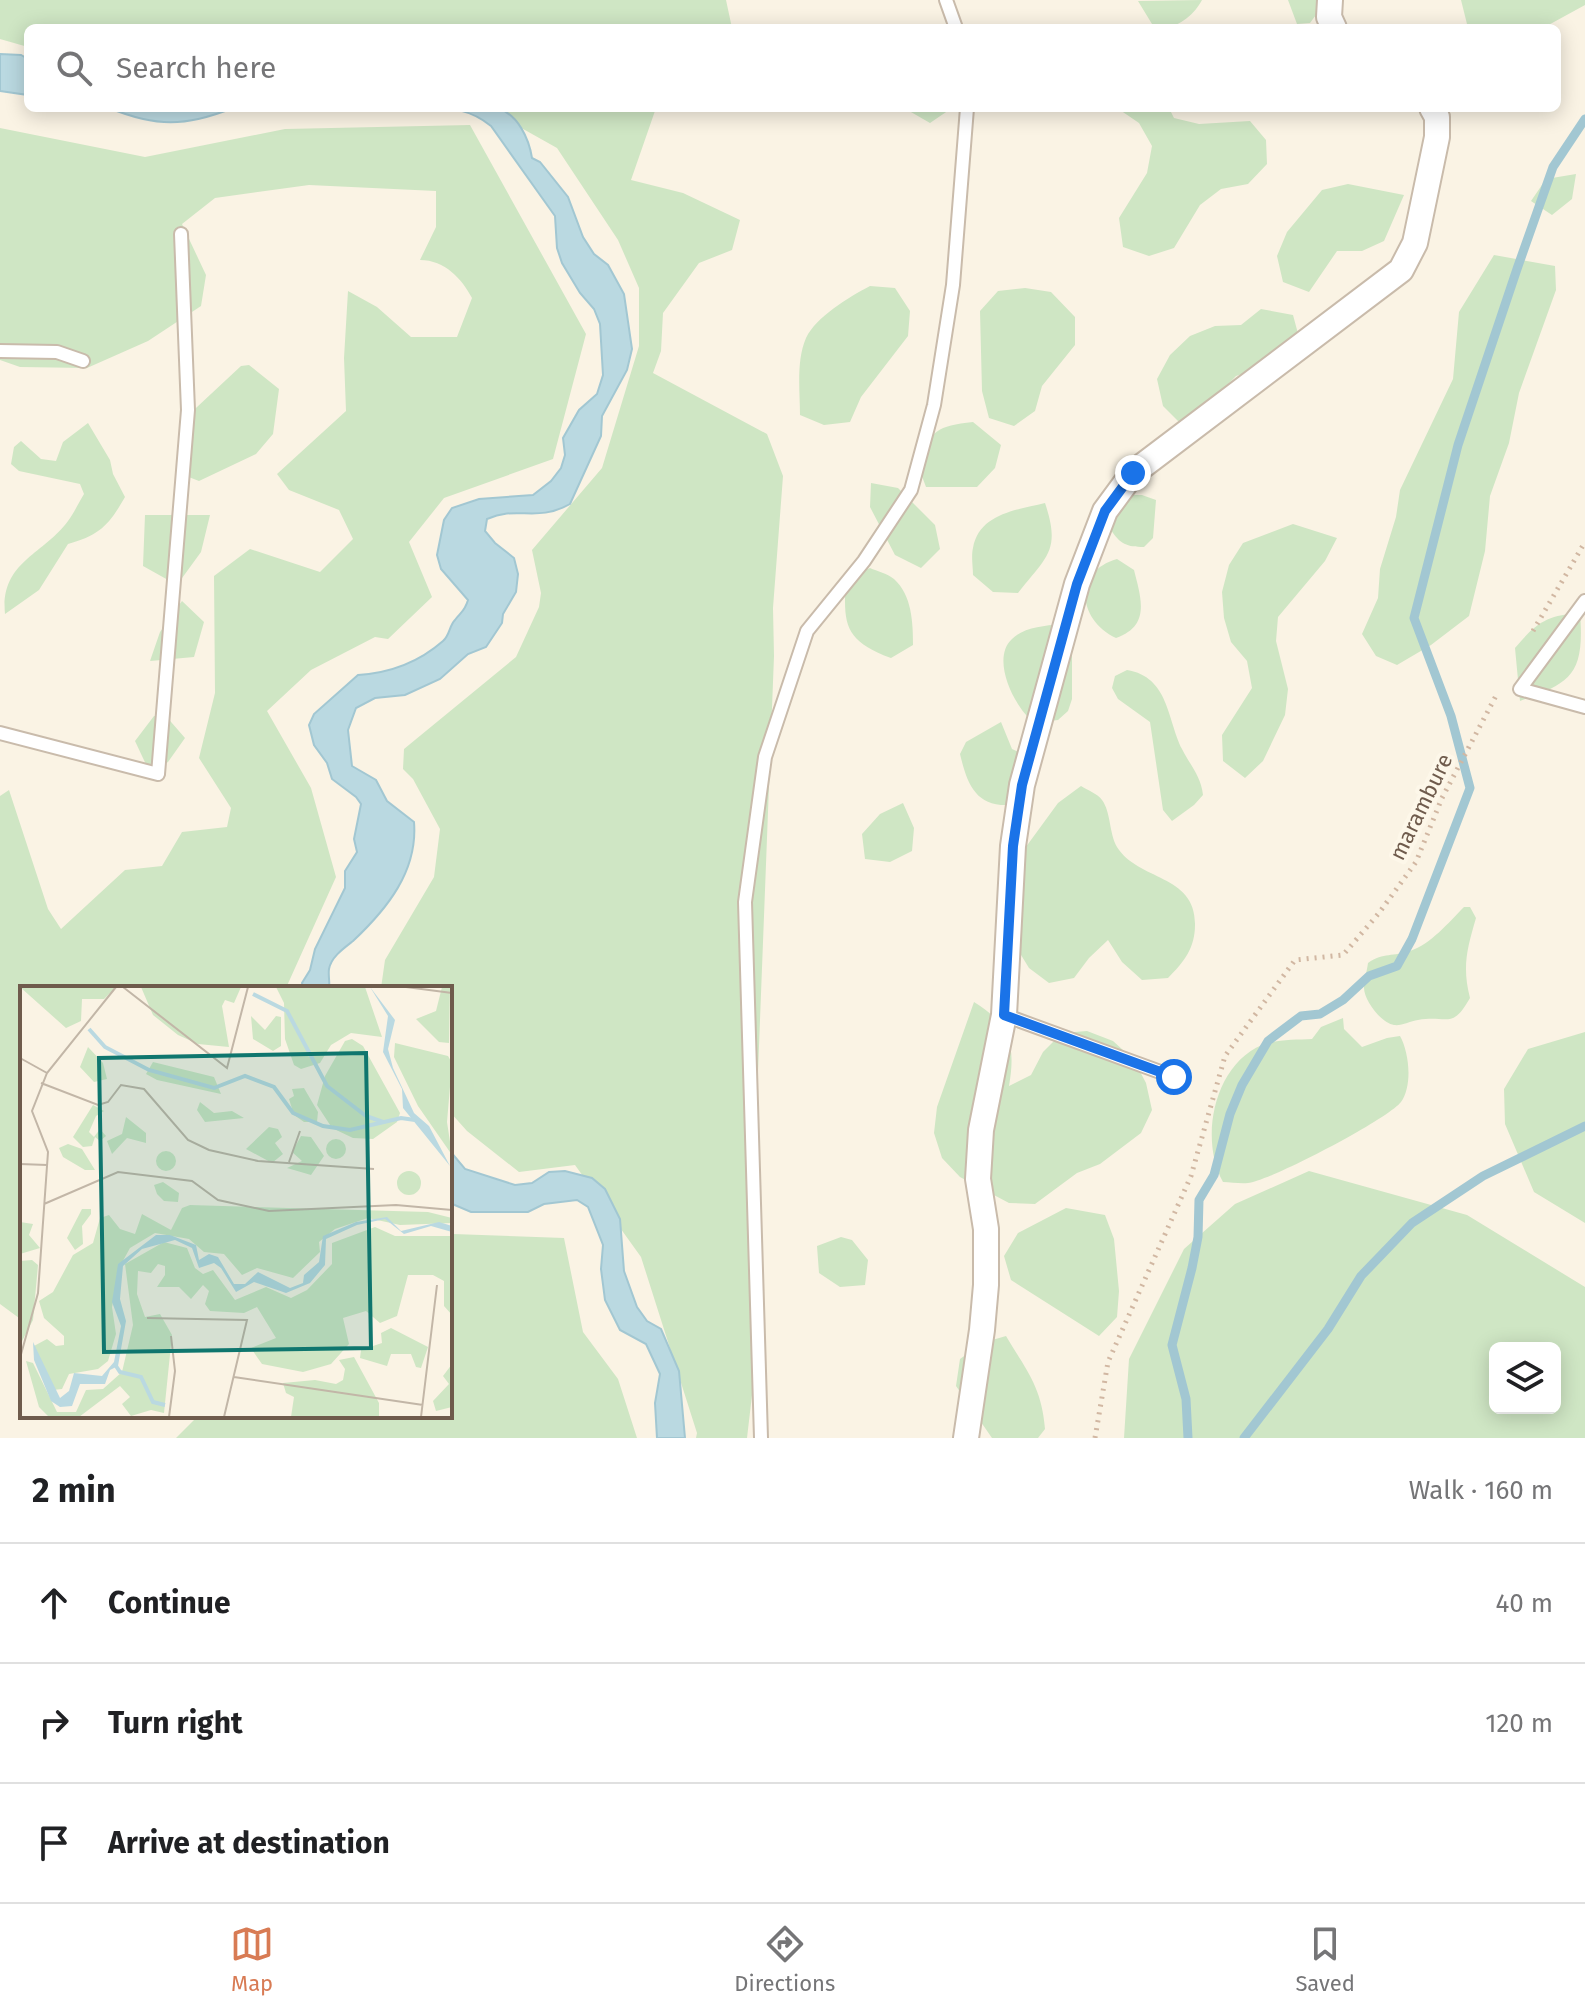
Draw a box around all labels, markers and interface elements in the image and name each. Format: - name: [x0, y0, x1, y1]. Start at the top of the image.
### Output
- search box: [24, 24, 1561, 112]
- icon: search: [52, 46, 96, 90]
- text: Search here: [116, 50, 276, 86]
- route end: [1115, 455, 1151, 491]
- street label: marambure: [1384, 749, 1458, 865]
- inset map: [20, 986, 452, 1418]
- route start: [1156, 1059, 1192, 1095]
- map controls: [1489, 1342, 1561, 1414]
- button: layers: [1489, 1342, 1561, 1414]
- text: 2 min: [32, 1470, 116, 1511]
- text: Walk · 160 m: [1409, 1475, 1553, 1506]
- icon: ahead: [32, 1581, 76, 1625]
- text: Continue: [108, 1585, 231, 1621]
- text: 40 m: [1495, 1588, 1553, 1619]
- icon: right: [32, 1701, 76, 1745]
- text: Turn right: [108, 1705, 243, 1741]
- text: 120 m: [1485, 1708, 1553, 1739]
- icon: arrive: [32, 1821, 76, 1865]
- text: Arrive at destination: [108, 1825, 390, 1861]
- tab: Map: [230, 1922, 274, 1997]
- tab: Directions: [734, 1922, 835, 1997]
- tab: Saved: [1295, 1922, 1355, 1997]

